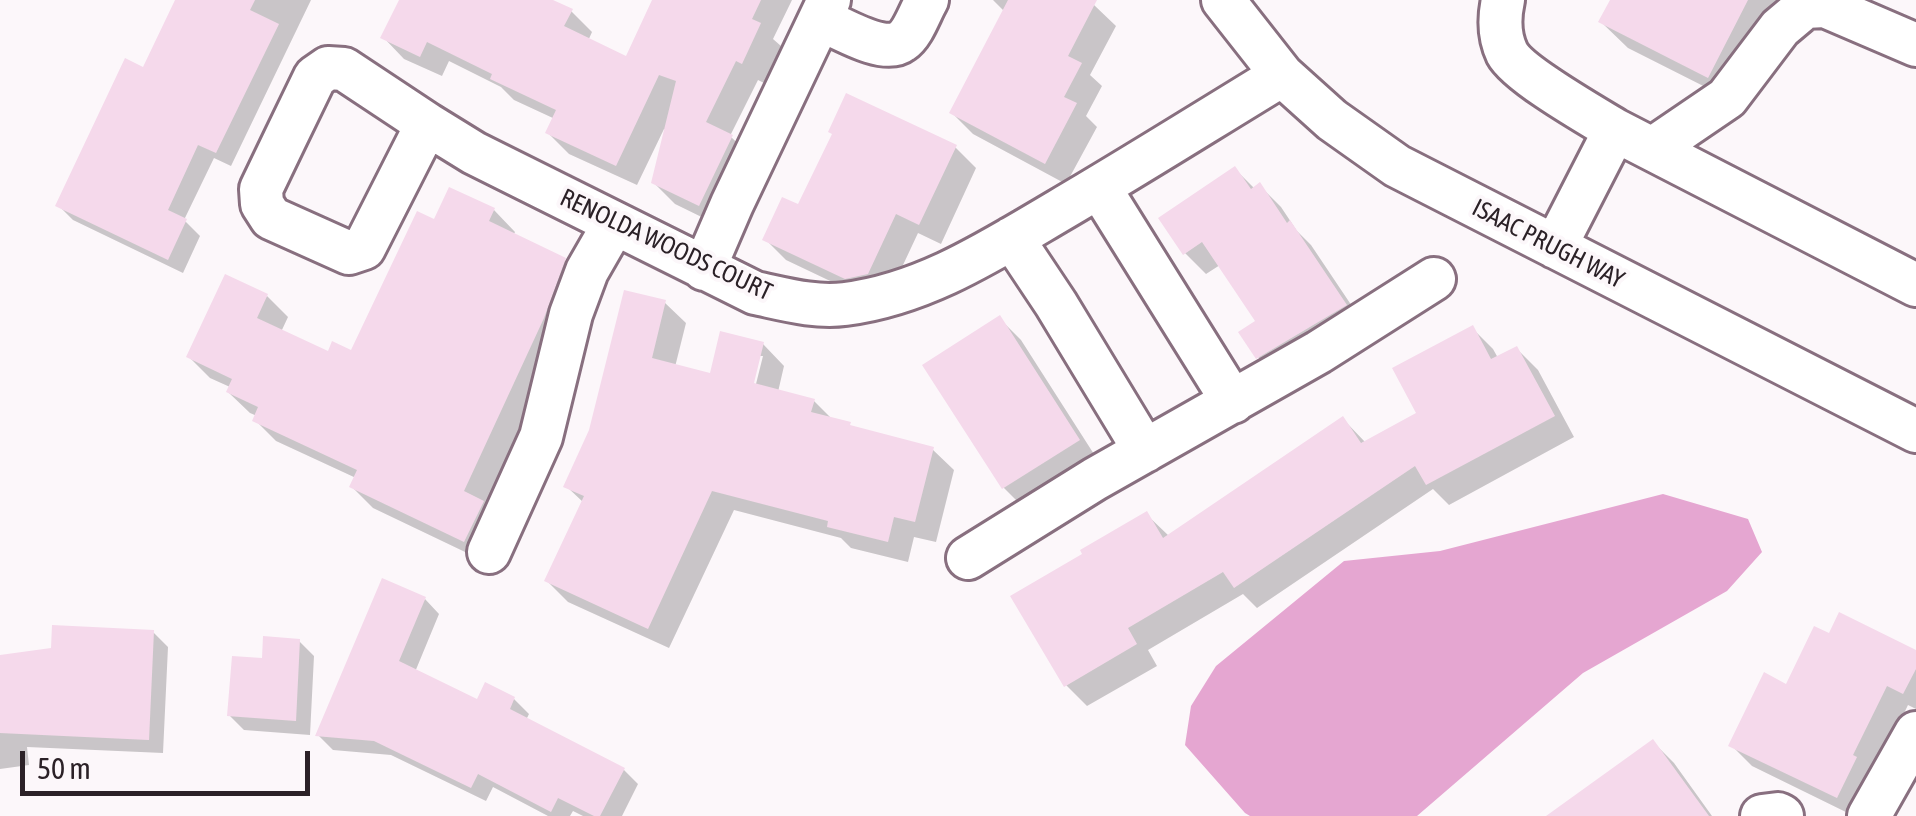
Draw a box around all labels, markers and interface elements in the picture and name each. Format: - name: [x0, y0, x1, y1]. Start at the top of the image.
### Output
- street label: RENOLDA WOODS COURT: [555, 183, 777, 307]
- street label: ISAAC PRUGH WAY: [1467, 193, 1629, 295]
- scale bar: [25, 731, 315, 793]
- text: 50 m: [37, 751, 91, 785]

